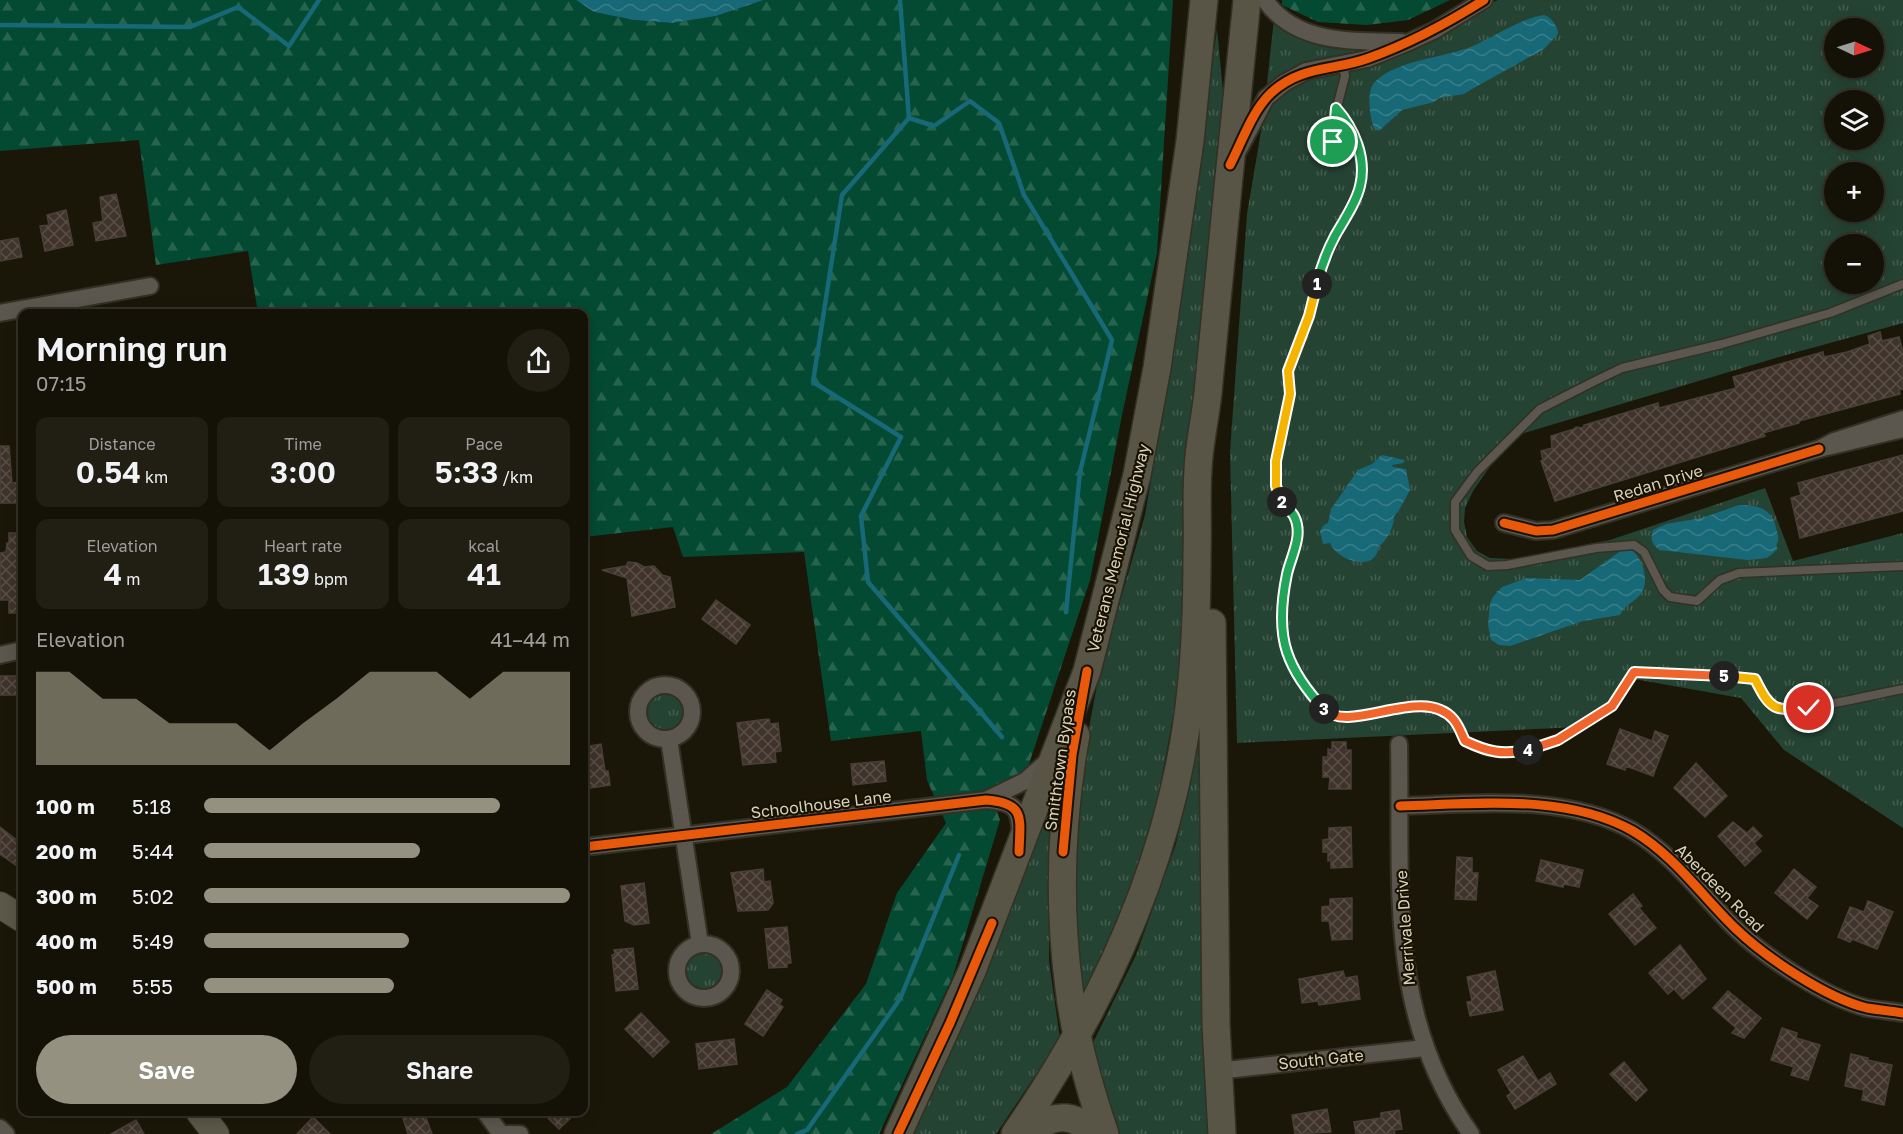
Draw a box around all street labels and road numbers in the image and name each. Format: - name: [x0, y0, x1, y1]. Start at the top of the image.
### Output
- street label: Veterans Memorial Highway: [1082, 442, 1154, 654]
- street label: Redan Drive: [1611, 460, 1705, 506]
- street label: Smithtown Bypass: [1040, 688, 1080, 832]
- street label: Schoolhouse Lane: [750, 785, 892, 823]
- street label: Aberdeen Road: [1671, 839, 1769, 937]
- street label: Merrivale Drive: [1391, 870, 1419, 986]
- street label: South Gate: [1277, 1045, 1365, 1073]

